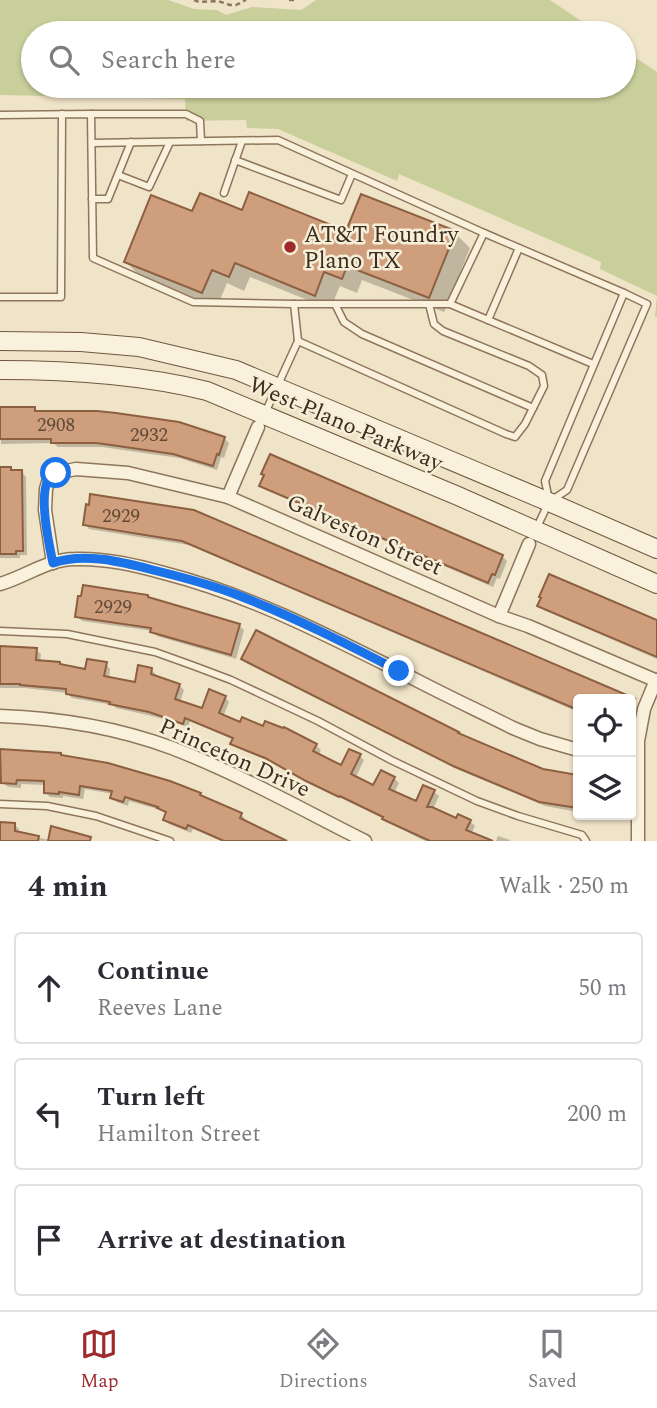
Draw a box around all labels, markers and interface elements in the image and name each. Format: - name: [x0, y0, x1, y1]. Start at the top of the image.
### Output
- search box: [21, 21, 636, 98]
- text: Search here: [101, 40, 236, 80]
- icon: search: [45, 41, 83, 79]
- place label: AT&T Foundry Plano TX: [304, 218, 459, 279]
- marker: AT&T Foundry Plano TX: [282, 239, 298, 255]
- street label: West Plano Parkway: [243, 368, 449, 481]
- house number: 2908: [37, 411, 75, 440]
- house number: 2932: [130, 421, 168, 450]
- route start: [40, 457, 71, 488]
- street label: Galveston Street: [281, 485, 448, 585]
- house number: 2929: [102, 502, 140, 531]
- house number: 2929: [94, 593, 132, 622]
- route end: [383, 655, 414, 686]
- map controls: [573, 694, 636, 820]
- button: locate: [573, 694, 636, 757]
- street label: Princeton Drive: [153, 709, 316, 807]
- button: layers: [573, 757, 636, 820]
- text: 4 min: [28, 864, 108, 910]
- text: Walk · 250 m: [499, 869, 629, 904]
- text: Continue: [97, 951, 209, 991]
- icon: ahead: [30, 969, 68, 1007]
- text: 50 m: [578, 971, 627, 1006]
- text: Reeves Lane: [97, 991, 223, 1026]
- text: Turn left: [97, 1077, 205, 1117]
- icon: left: [30, 1095, 68, 1133]
- text: 200 m: [567, 1097, 627, 1132]
- text: Hamilton Street: [97, 1117, 261, 1152]
- text: Arrive at destination: [97, 1220, 346, 1260]
- icon: arrive: [30, 1221, 68, 1259]
- tab: Map: [80, 1325, 119, 1396]
- tab: Directions: [279, 1325, 368, 1396]
- tab: Saved: [528, 1325, 577, 1396]

